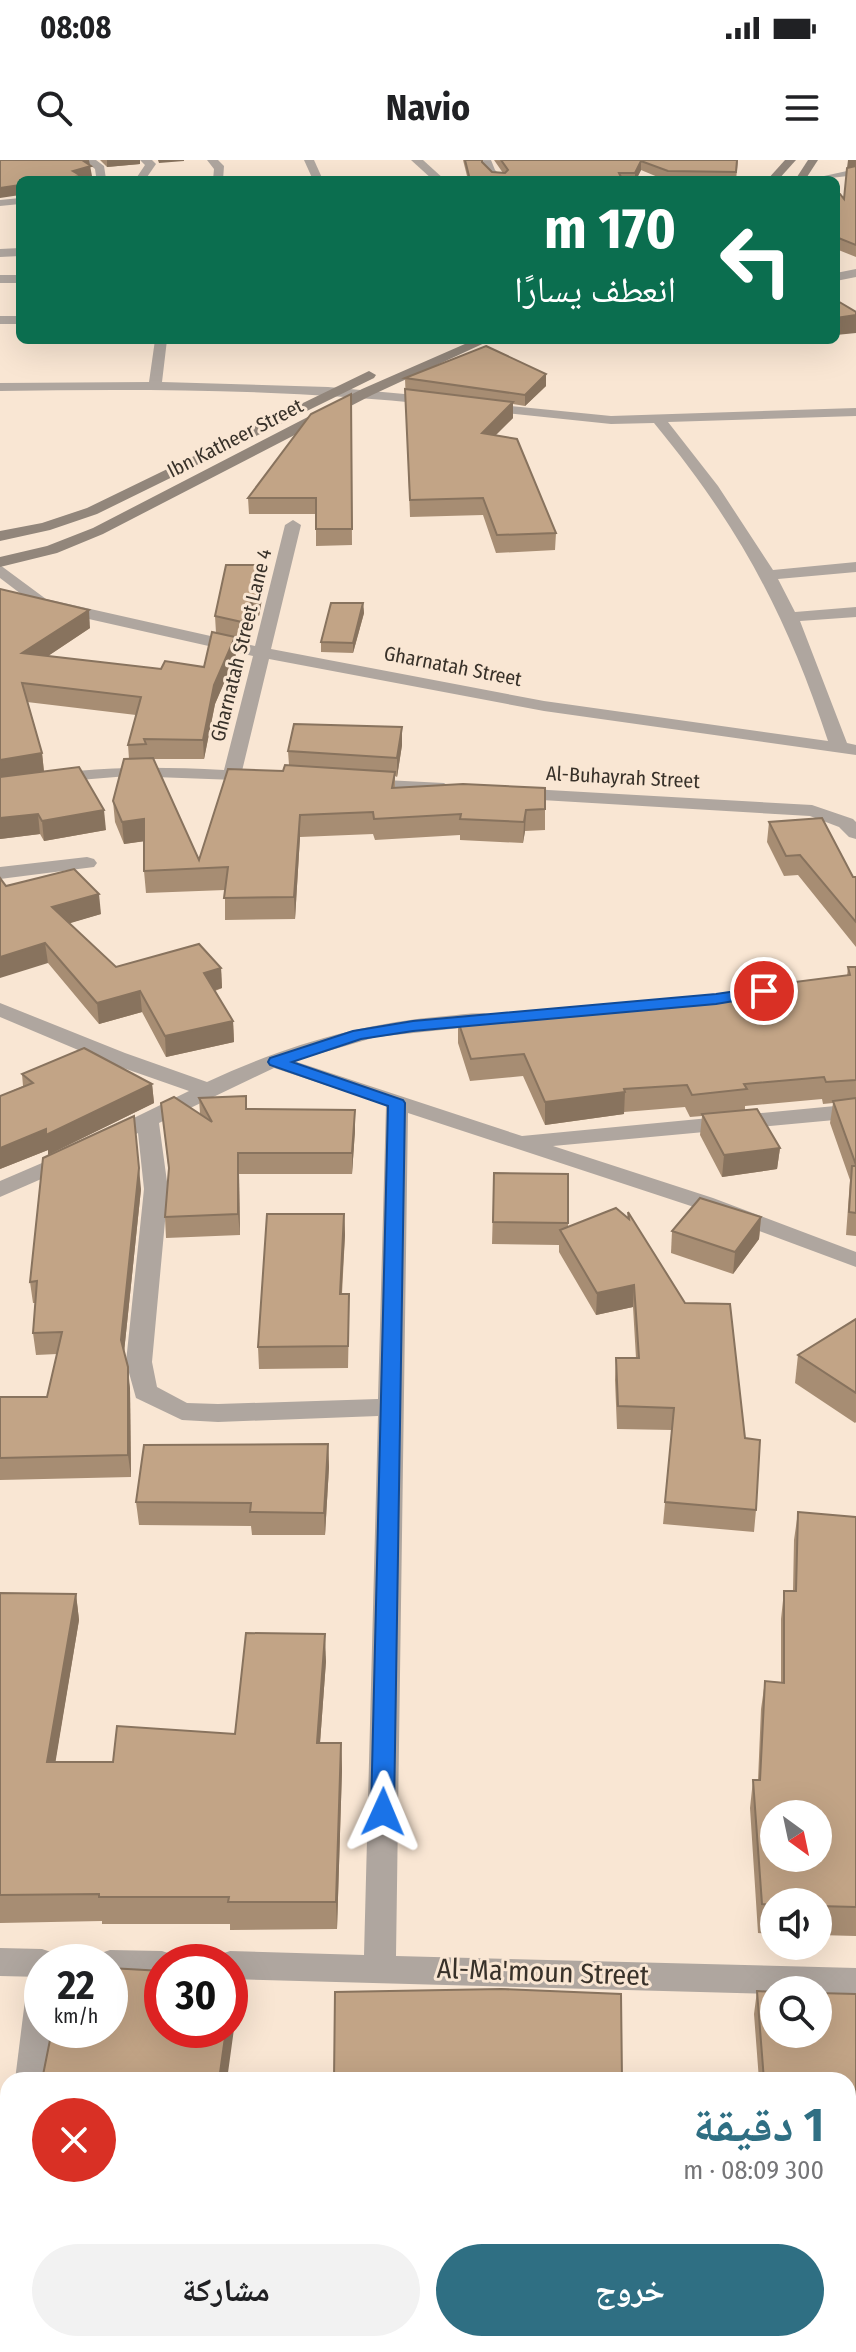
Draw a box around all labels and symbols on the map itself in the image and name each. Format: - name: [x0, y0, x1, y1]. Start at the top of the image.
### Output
- street label: Ibn Katheer Street: [163, 393, 307, 483]
- street label: Gharnatah Street Lane 4: [205, 546, 277, 744]
- street label: Gharnatah Street: [382, 641, 524, 691]
- street label: Al-Buhayrah Street: [546, 761, 701, 793]
- pin: [730, 957, 798, 1025]
- position arrow: [341, 1770, 425, 1854]
- north arrow: [760, 1800, 832, 1872]
- speed limit sign: 30: [144, 1944, 248, 2048]
- street label: Al-Ma'moun Street: [436, 1952, 650, 1992]

